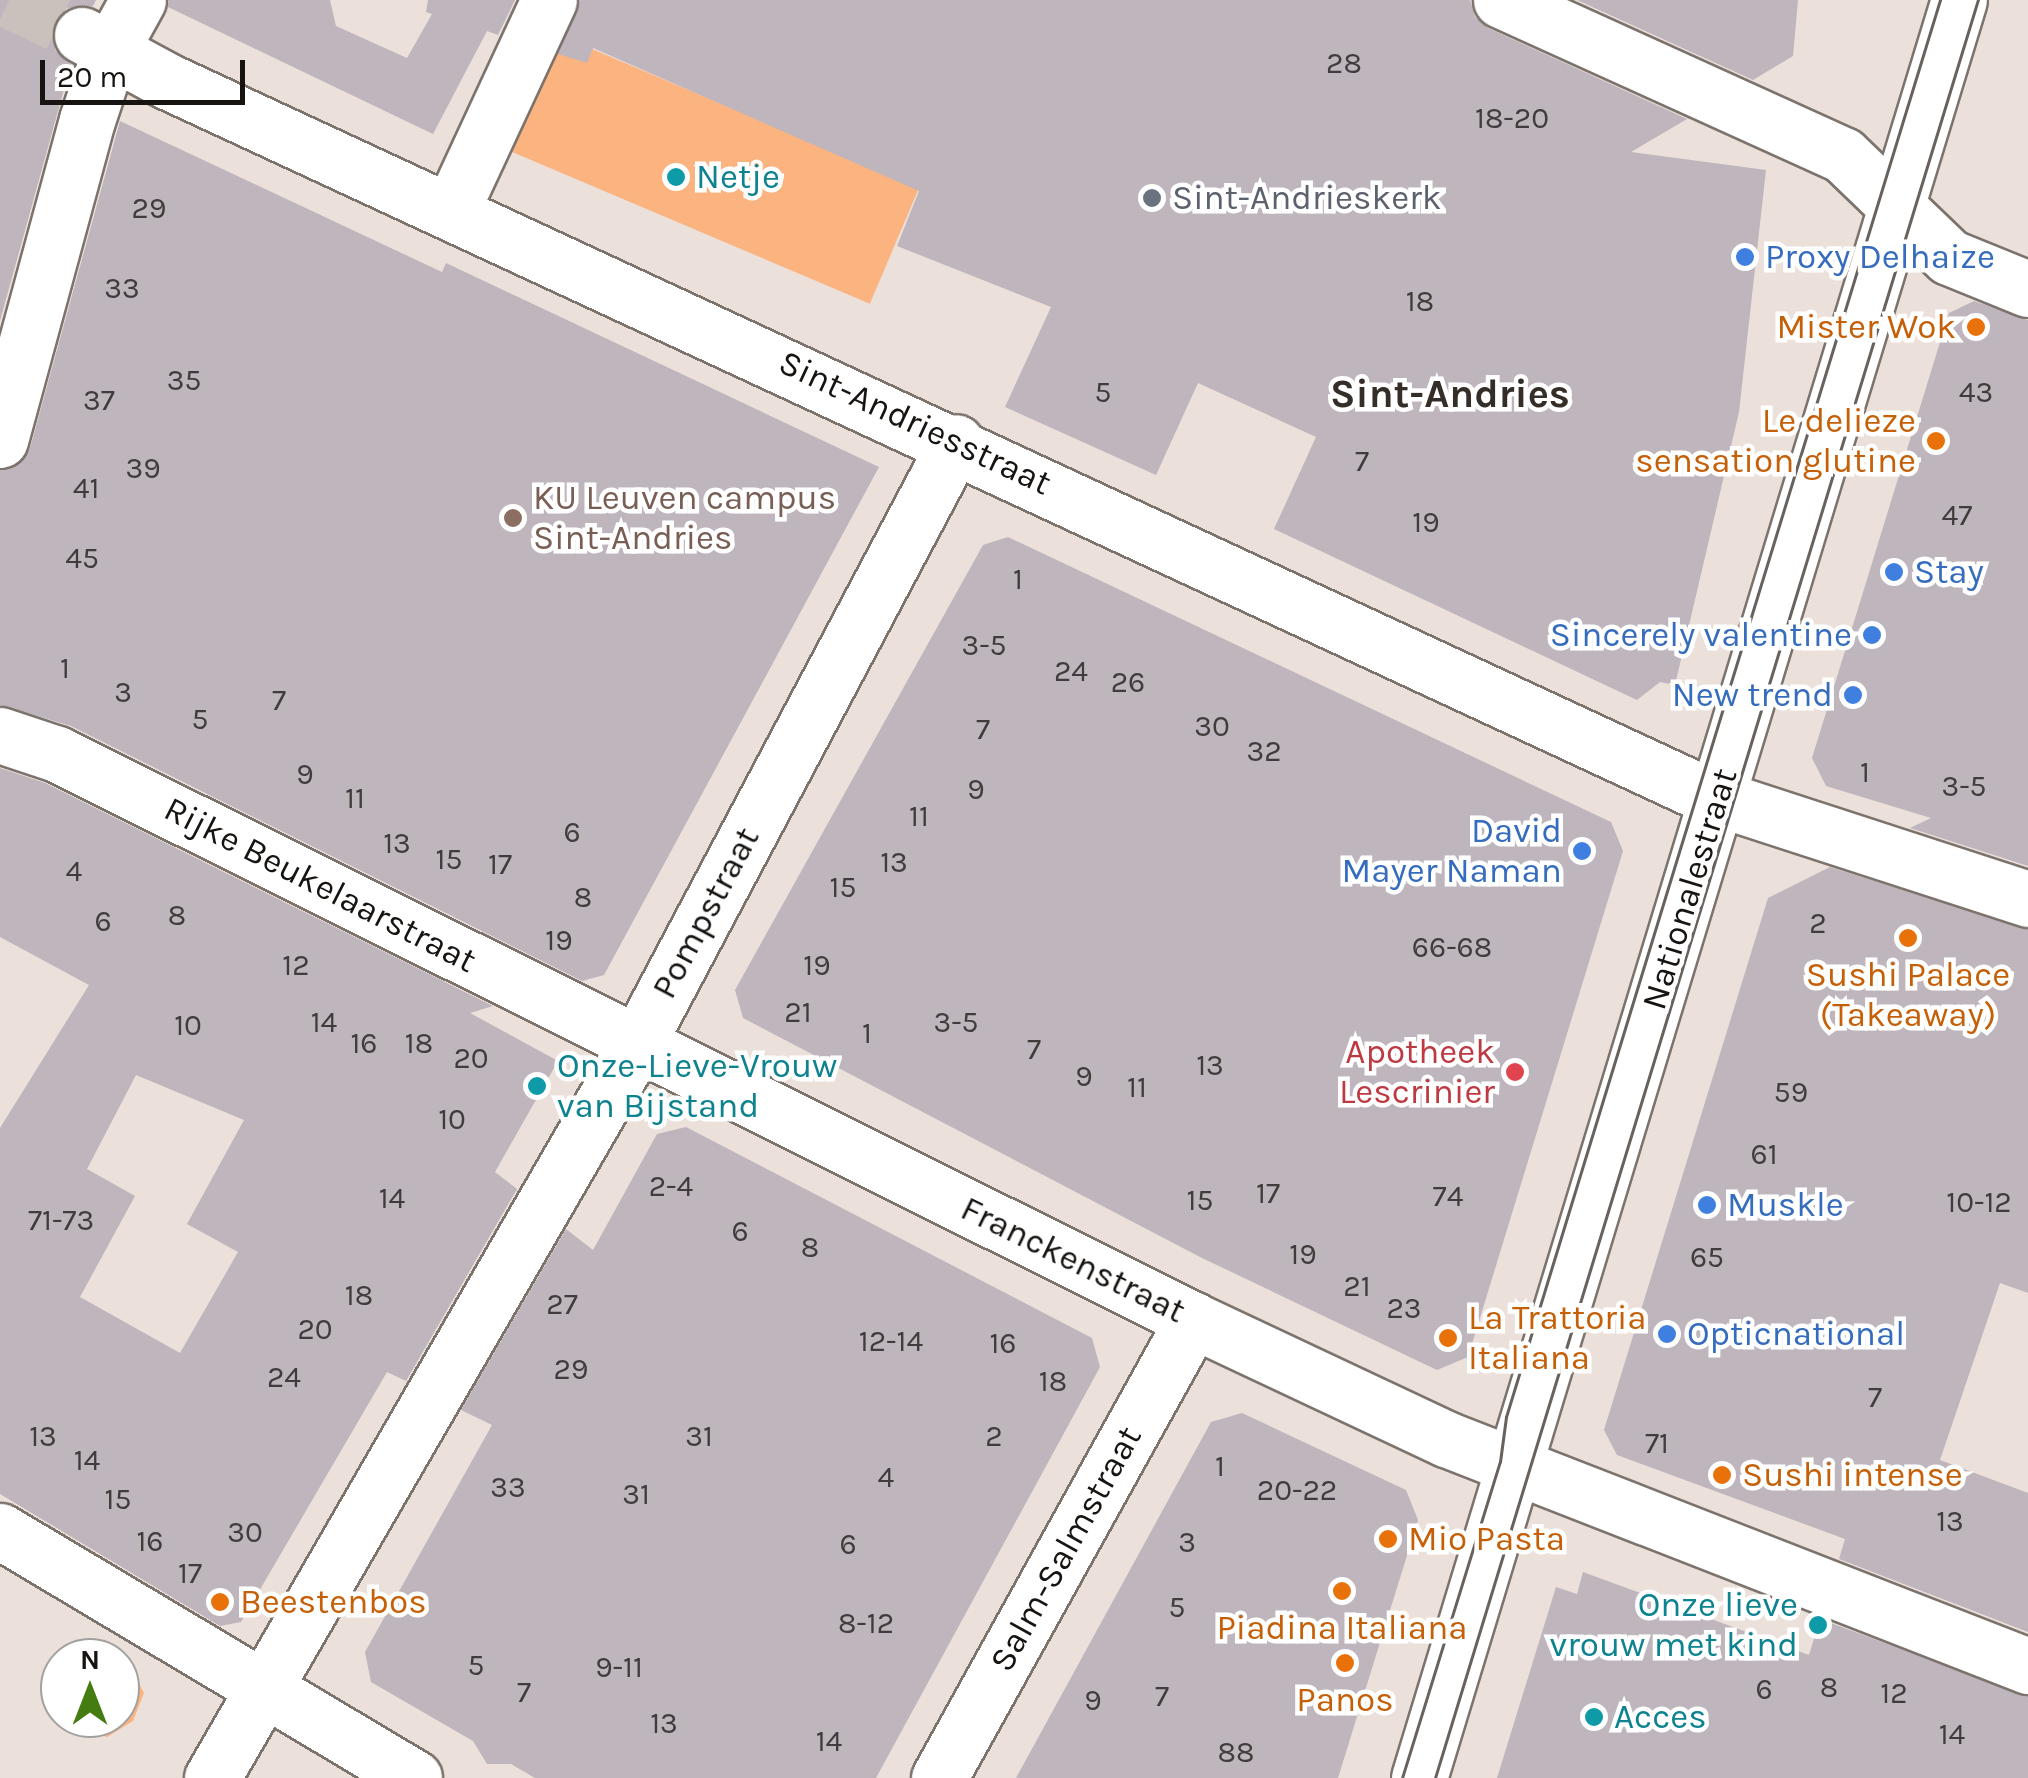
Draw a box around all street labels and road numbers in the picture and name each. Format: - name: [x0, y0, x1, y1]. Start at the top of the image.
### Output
- street label: Sint-Andriesstraat: [772, 342, 1058, 504]
- street label: Nationalestraat: [1633, 763, 1747, 1015]
- street label: Rijke Beukelaarstraat: [157, 788, 483, 982]
- street label: Pompstraat: [643, 820, 769, 1006]
- street label: Franckenstraat: [954, 1188, 1192, 1332]
- street label: Salm-Salmstraat: [981, 1419, 1151, 1679]

